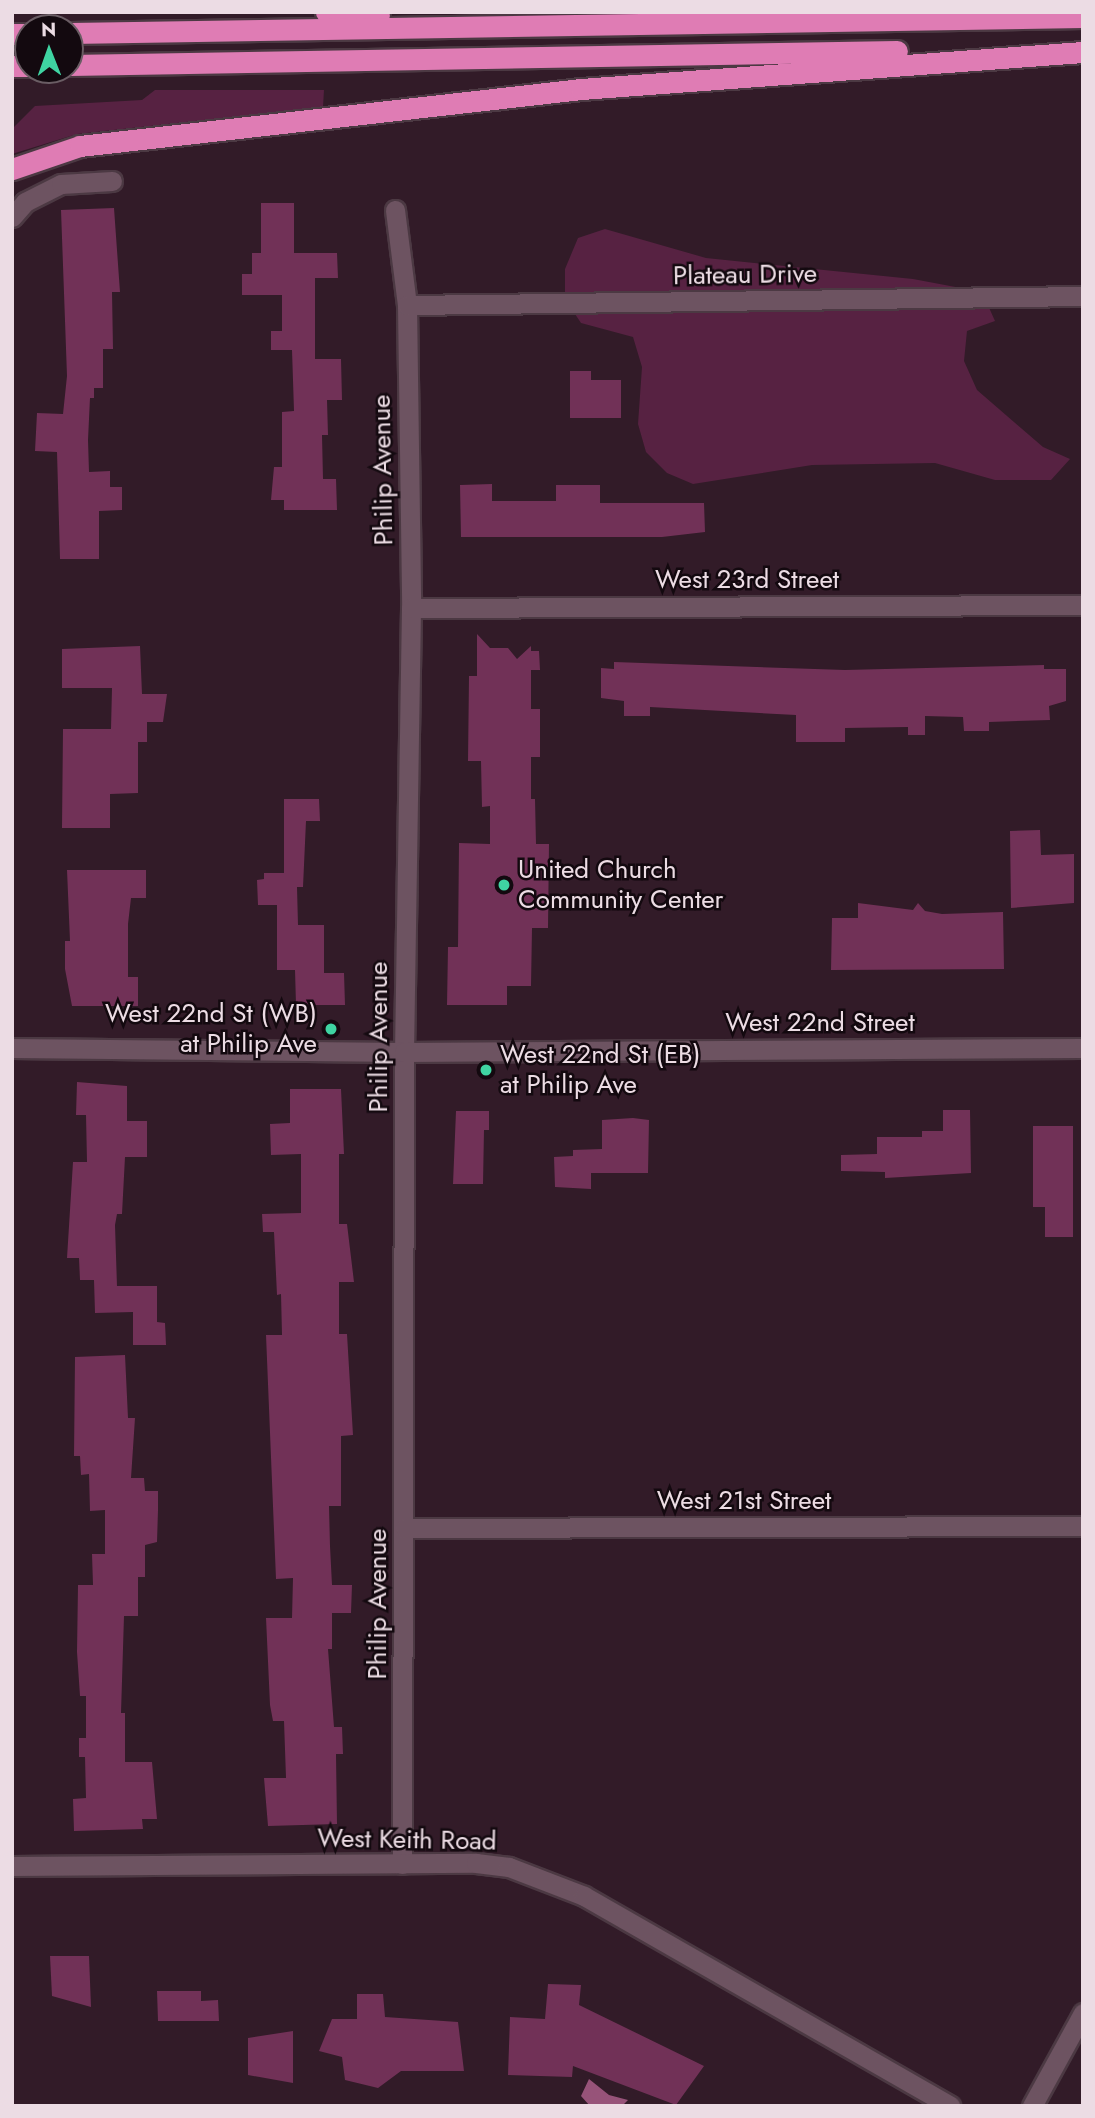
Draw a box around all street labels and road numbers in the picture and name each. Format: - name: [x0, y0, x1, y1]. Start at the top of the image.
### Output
- street label: Plateau Drive: [673, 258, 817, 292]
- street label: Philip Avenue: [366, 394, 400, 546]
- street label: West 23rd Street: [655, 564, 839, 596]
- street label: Philip Avenue: [363, 961, 395, 1113]
- street label: West 22nd Street: [725, 1007, 915, 1039]
- street label: West 21st Street: [657, 1485, 831, 1517]
- street label: Philip Avenue: [362, 1528, 394, 1680]
- street label: West Keith Road: [317, 1823, 497, 1857]

